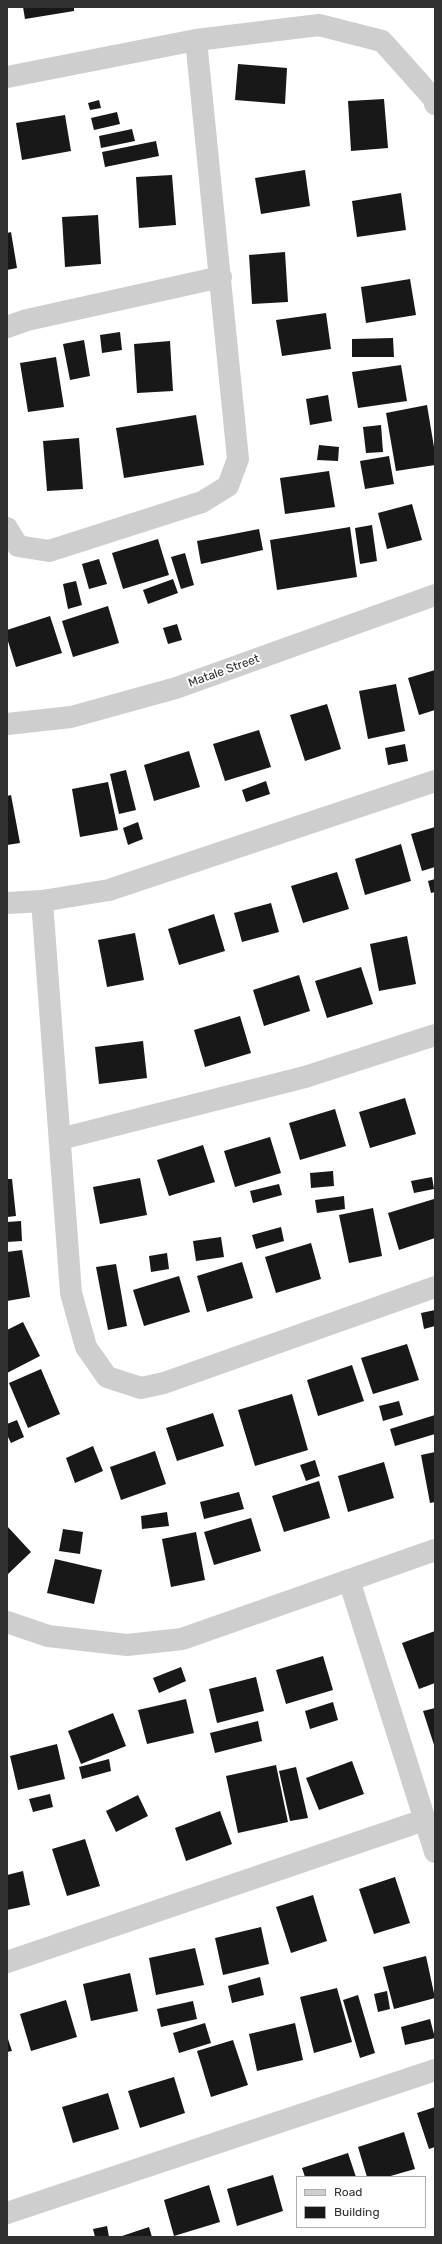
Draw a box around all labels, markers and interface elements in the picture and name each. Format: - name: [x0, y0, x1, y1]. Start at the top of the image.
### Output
- street label: Matale Street: [186, 651, 262, 691]
- legend: [296, 2176, 426, 2228]
- text: Road: [334, 2185, 362, 2199]
- text: Building: [334, 2205, 380, 2219]

